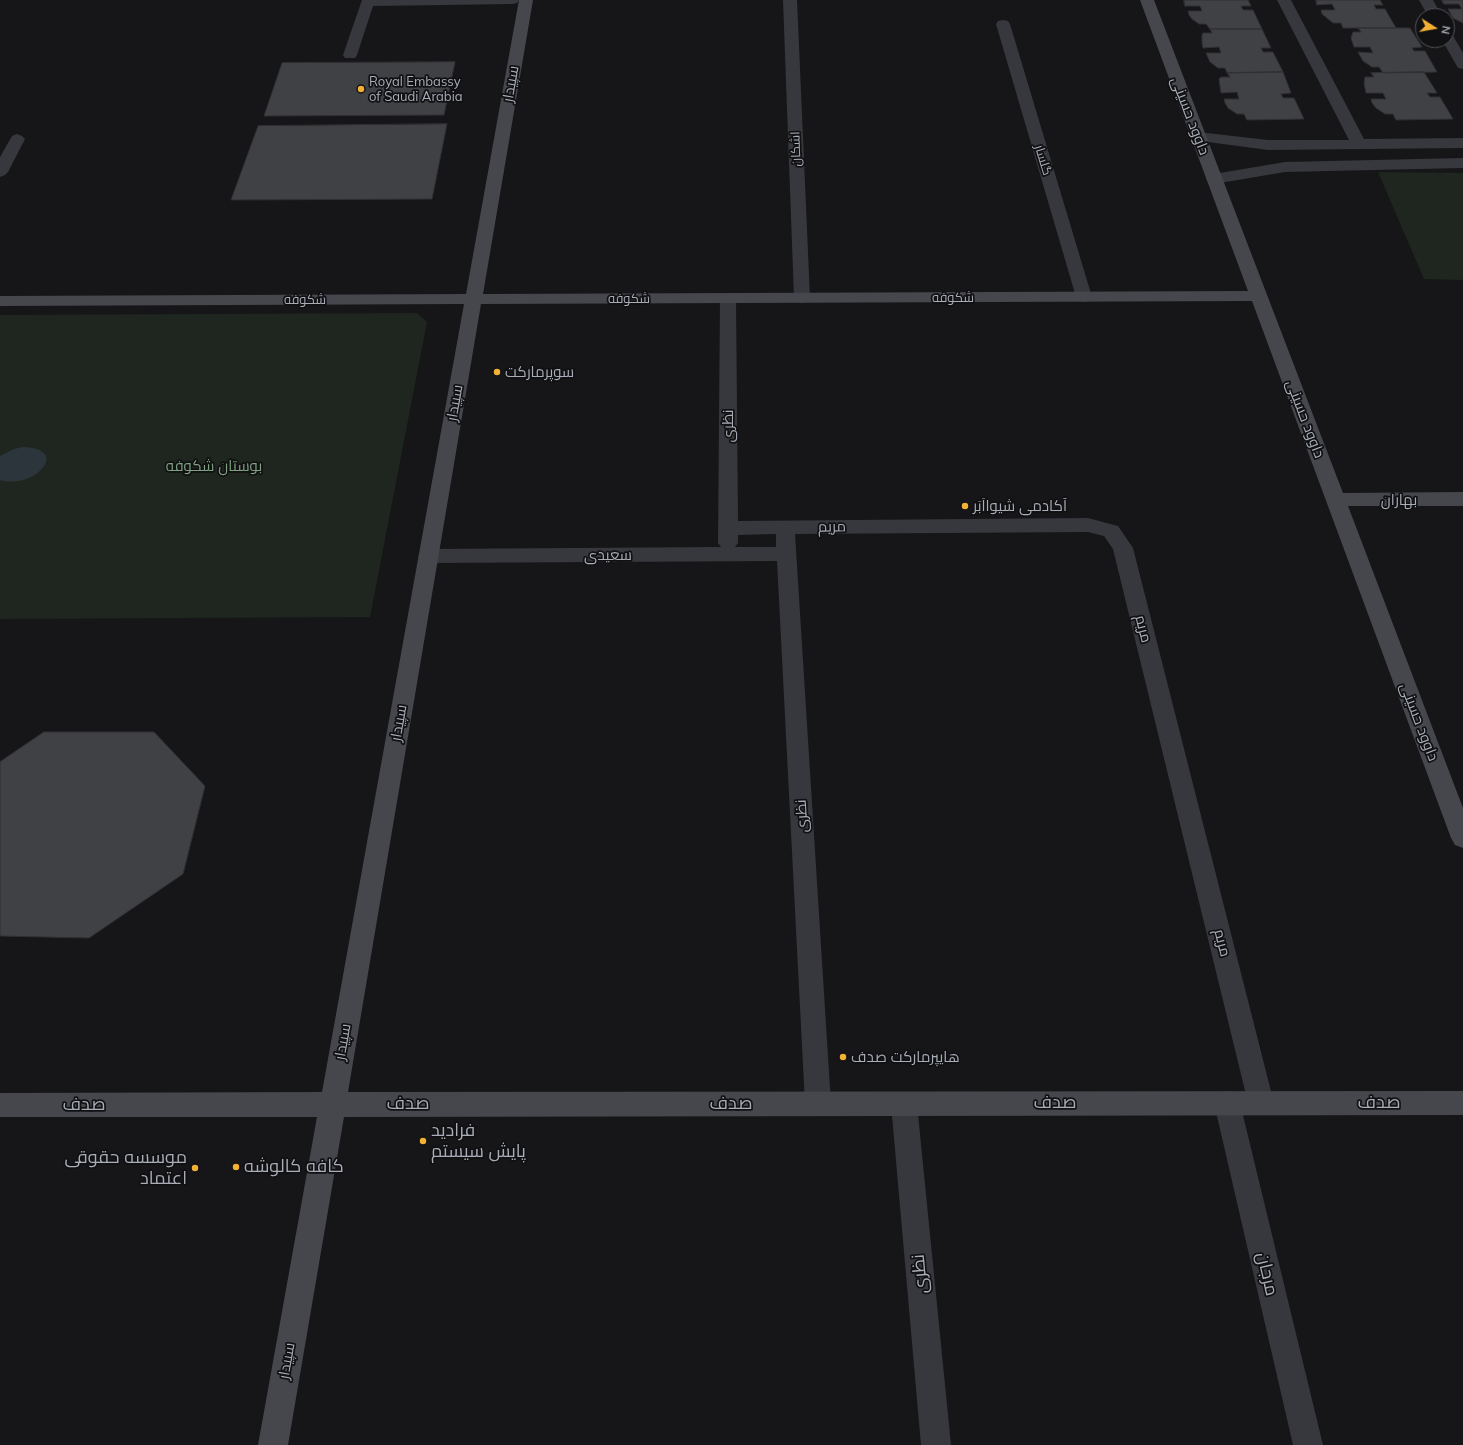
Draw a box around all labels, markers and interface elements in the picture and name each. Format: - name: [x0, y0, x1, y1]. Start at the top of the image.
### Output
- north arrow: [1415, 8, 1455, 48]
- text: N: [1438, 25, 1453, 36]
- street label: سپیدار: [499, 64, 523, 104]
- place label: Royal Embassy of Saudi Arabia: [369, 74, 463, 105]
- street label: داوود حسینی: [1167, 74, 1213, 158]
- marker: Royal Embassy of Saudi Arabia: [356, 84, 366, 94]
- street label: اشکان: [788, 131, 804, 167]
- street label: گلسار: [1031, 143, 1055, 177]
- street label: شکوفه: [932, 290, 974, 306]
- street label: شکوفه: [608, 291, 650, 307]
- street label: شکوفه: [284, 292, 326, 308]
- place label: سوپرمارکت: [505, 363, 574, 381]
- marker: سوپرمارکت: [492, 367, 502, 377]
- street label: داوود حسینی: [1282, 377, 1328, 461]
- street label: سپیدار: [443, 383, 467, 423]
- street label: نظری: [719, 409, 737, 443]
- park label: بوستان شکوفه: [166, 457, 262, 475]
- street label: بهاران: [1381, 491, 1417, 509]
- place label: آکادمی شیوااَبَر: [973, 497, 1067, 515]
- marker: آکادمی شیوااَبَر: [960, 501, 970, 511]
- street label: مریم: [818, 518, 846, 536]
- street label: سعیدی: [584, 546, 632, 564]
- street label: مریم: [1131, 613, 1155, 645]
- street label: داوود حسینی: [1396, 680, 1442, 764]
- street label: سپیدار: [387, 703, 411, 743]
- street label: نظری: [792, 799, 812, 833]
- street label: مریم: [1210, 927, 1234, 959]
- street label: سپیدار: [331, 1022, 355, 1062]
- place label: هایپرمارکت صدف: [851, 1048, 960, 1066]
- marker: هایپرمارکت صدف: [838, 1052, 848, 1062]
- street label: صدف: [1034, 1092, 1076, 1114]
- street label: صدف: [1358, 1092, 1400, 1114]
- street label: صدف: [387, 1093, 429, 1115]
- street label: صدف: [710, 1093, 752, 1115]
- street label: صدف: [63, 1094, 105, 1116]
- place label: فرادید پایش سیستم: [431, 1120, 526, 1162]
- marker: فرادید پایش سیستم: [418, 1136, 428, 1146]
- place label: موسسه حقوقی اعتماد: [64, 1147, 187, 1190]
- place label: کافه کالوشه: [244, 1156, 344, 1178]
- marker: کافه کالوشه: [231, 1162, 241, 1172]
- marker: موسسه حقوقی اعتماد: [190, 1163, 200, 1173]
- street label: مرجان: [1252, 1250, 1282, 1298]
- street label: نظری: [908, 1253, 932, 1295]
- street label: سپیدار: [275, 1341, 299, 1381]

